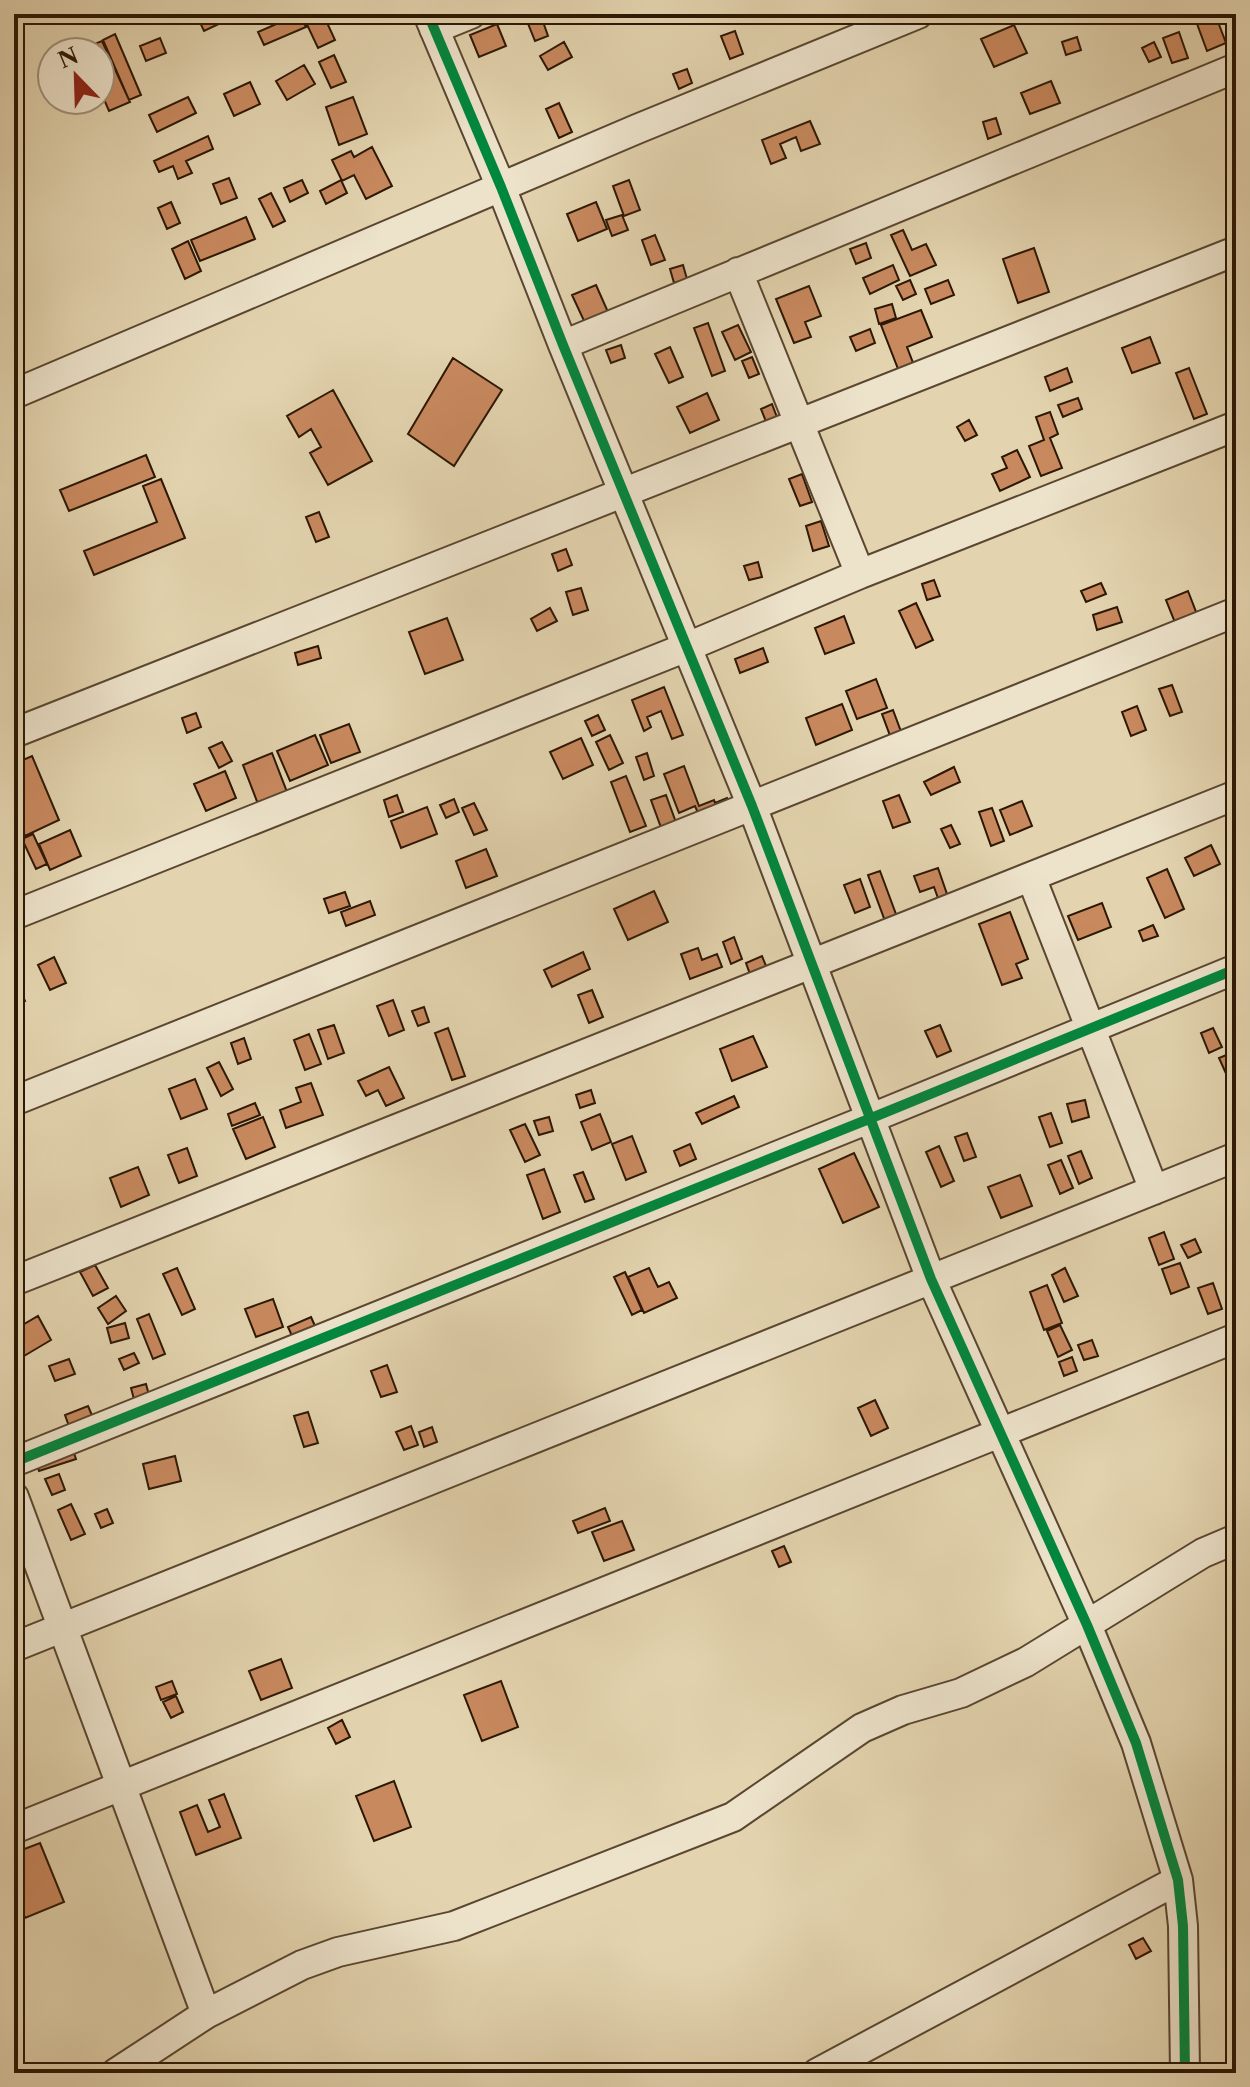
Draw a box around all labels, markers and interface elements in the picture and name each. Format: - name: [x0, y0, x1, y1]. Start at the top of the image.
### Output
- north arrow: [36, 36, 116, 116]
- text: N: [54, 42, 82, 74]

